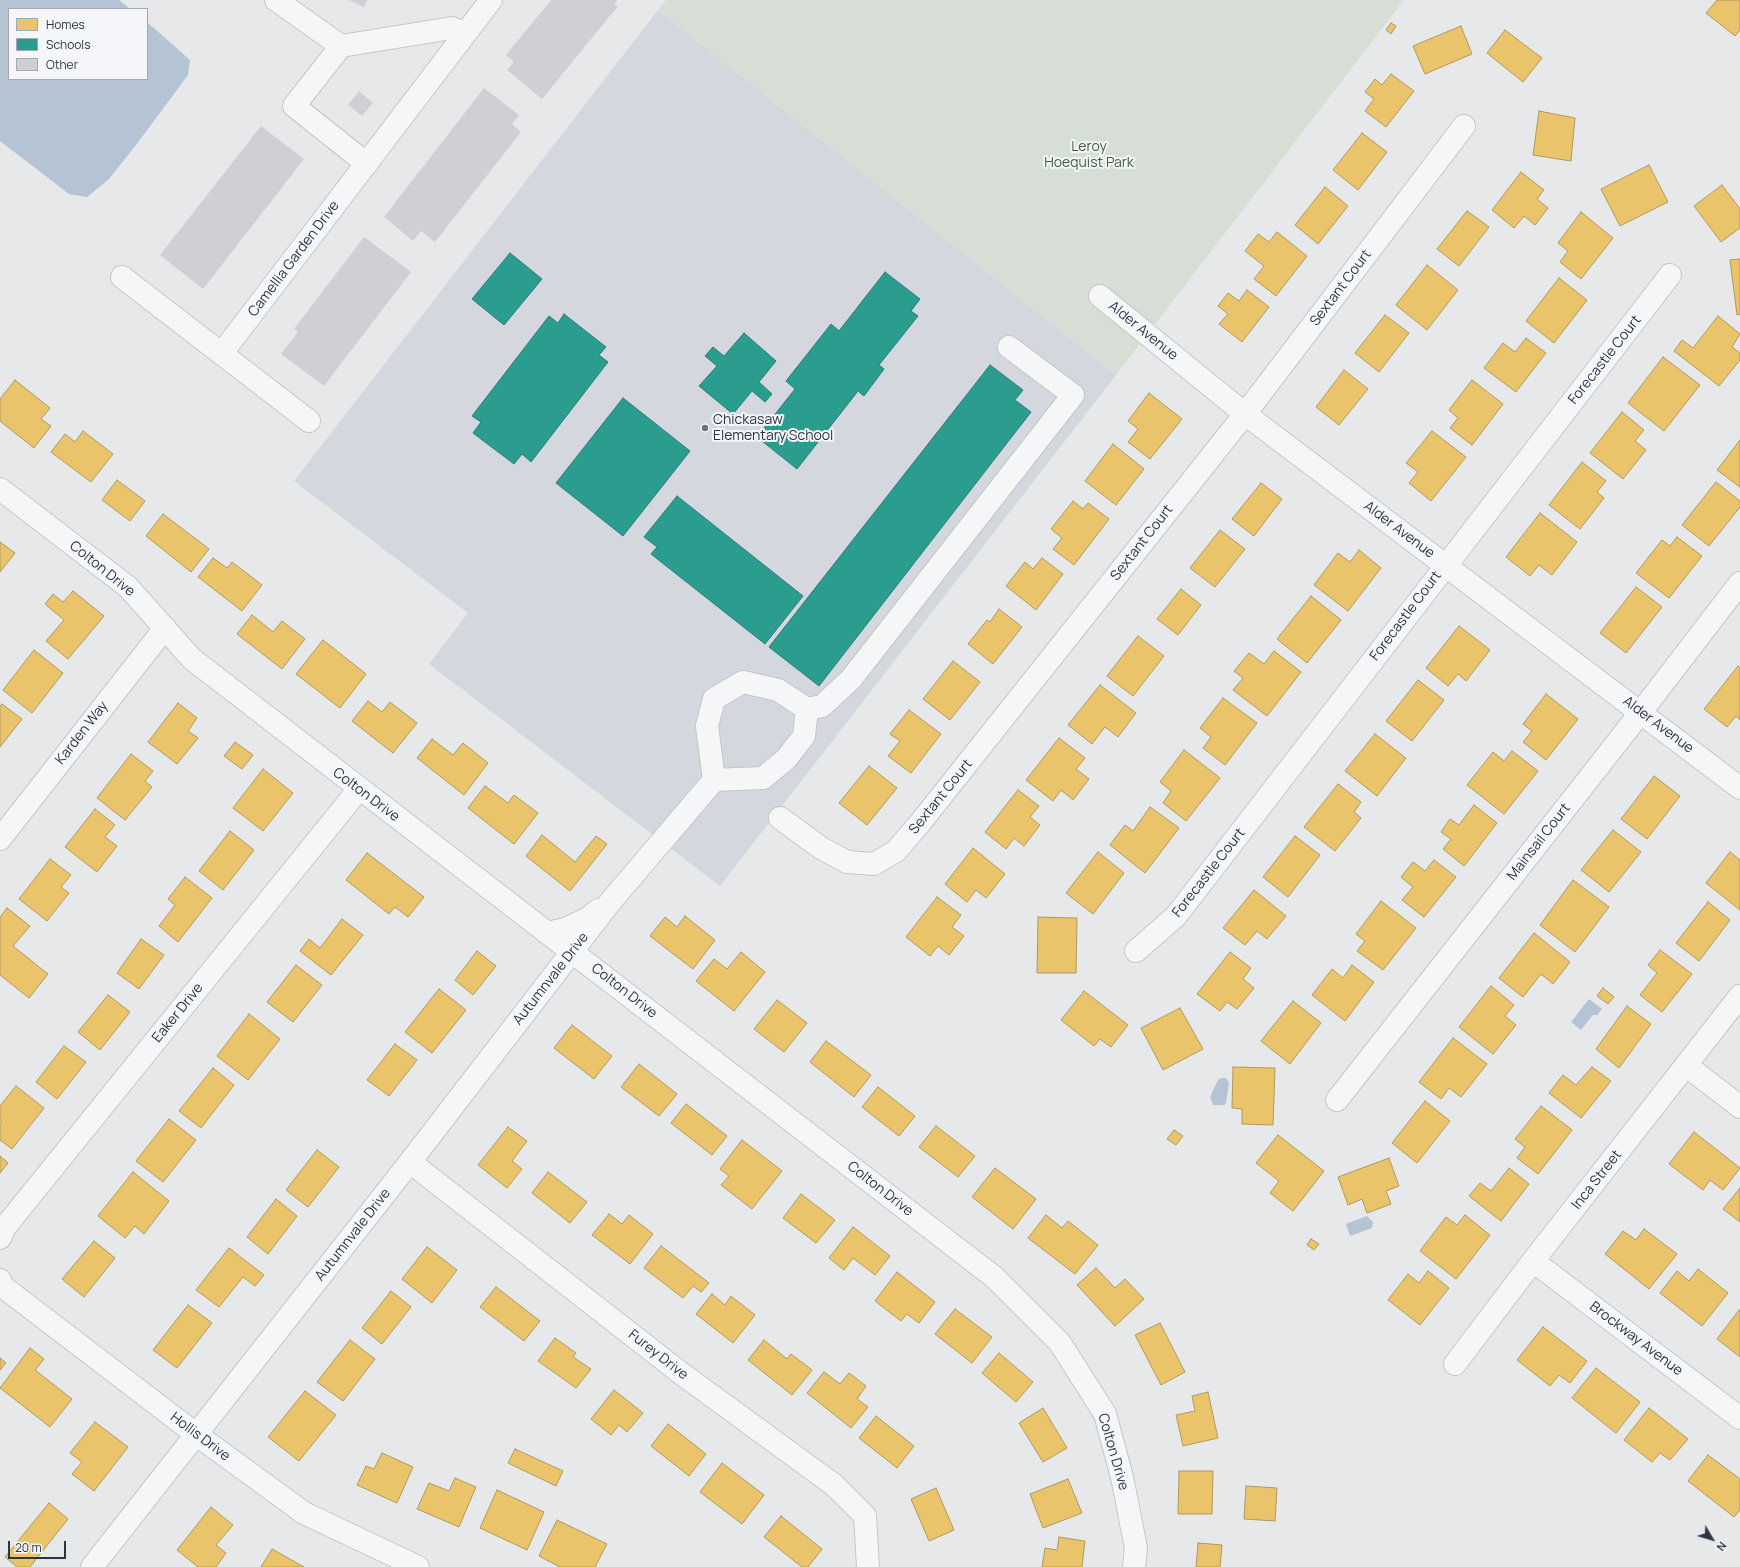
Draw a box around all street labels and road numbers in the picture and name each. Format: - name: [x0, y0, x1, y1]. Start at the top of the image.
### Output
- street label: Camellia Garden Drive: [245, 198, 343, 320]
- street label: Sextant Court: [1307, 246, 1375, 330]
- street label: Alder Avenue: [1105, 298, 1181, 364]
- street label: Forecastle Court: [1565, 312, 1645, 408]
- street label: Alder Avenue: [1360, 498, 1438, 562]
- street label: Sextant Court: [1107, 502, 1177, 584]
- street label: Colton Drive: [66, 538, 138, 600]
- street label: Forecastle Court: [1367, 568, 1445, 664]
- street label: Alder Avenue: [1619, 693, 1697, 757]
- street label: Karden Way: [52, 698, 112, 768]
- street label: Sextant Court: [906, 756, 976, 838]
- street label: Colton Drive: [329, 765, 403, 825]
- street label: Mainsail Court: [1504, 800, 1574, 884]
- street label: Forecastle Court: [1169, 825, 1249, 921]
- street label: Autumnvale Drive: [510, 929, 592, 1029]
- street label: Colton Drive: [588, 960, 660, 1022]
- street label: Eaker Drive: [149, 980, 207, 1046]
- street label: Inca Street: [1569, 1147, 1625, 1213]
- street label: Colton Drive: [844, 1158, 916, 1220]
- street label: Autumnvale Drive: [312, 1185, 394, 1285]
- street label: Brockway Avenue: [1586, 1299, 1686, 1379]
- street label: Furey Drive: [625, 1326, 691, 1384]
- street label: Hollis Drive: [167, 1409, 233, 1465]
- street label: Colton Drive: [1094, 1412, 1132, 1492]

